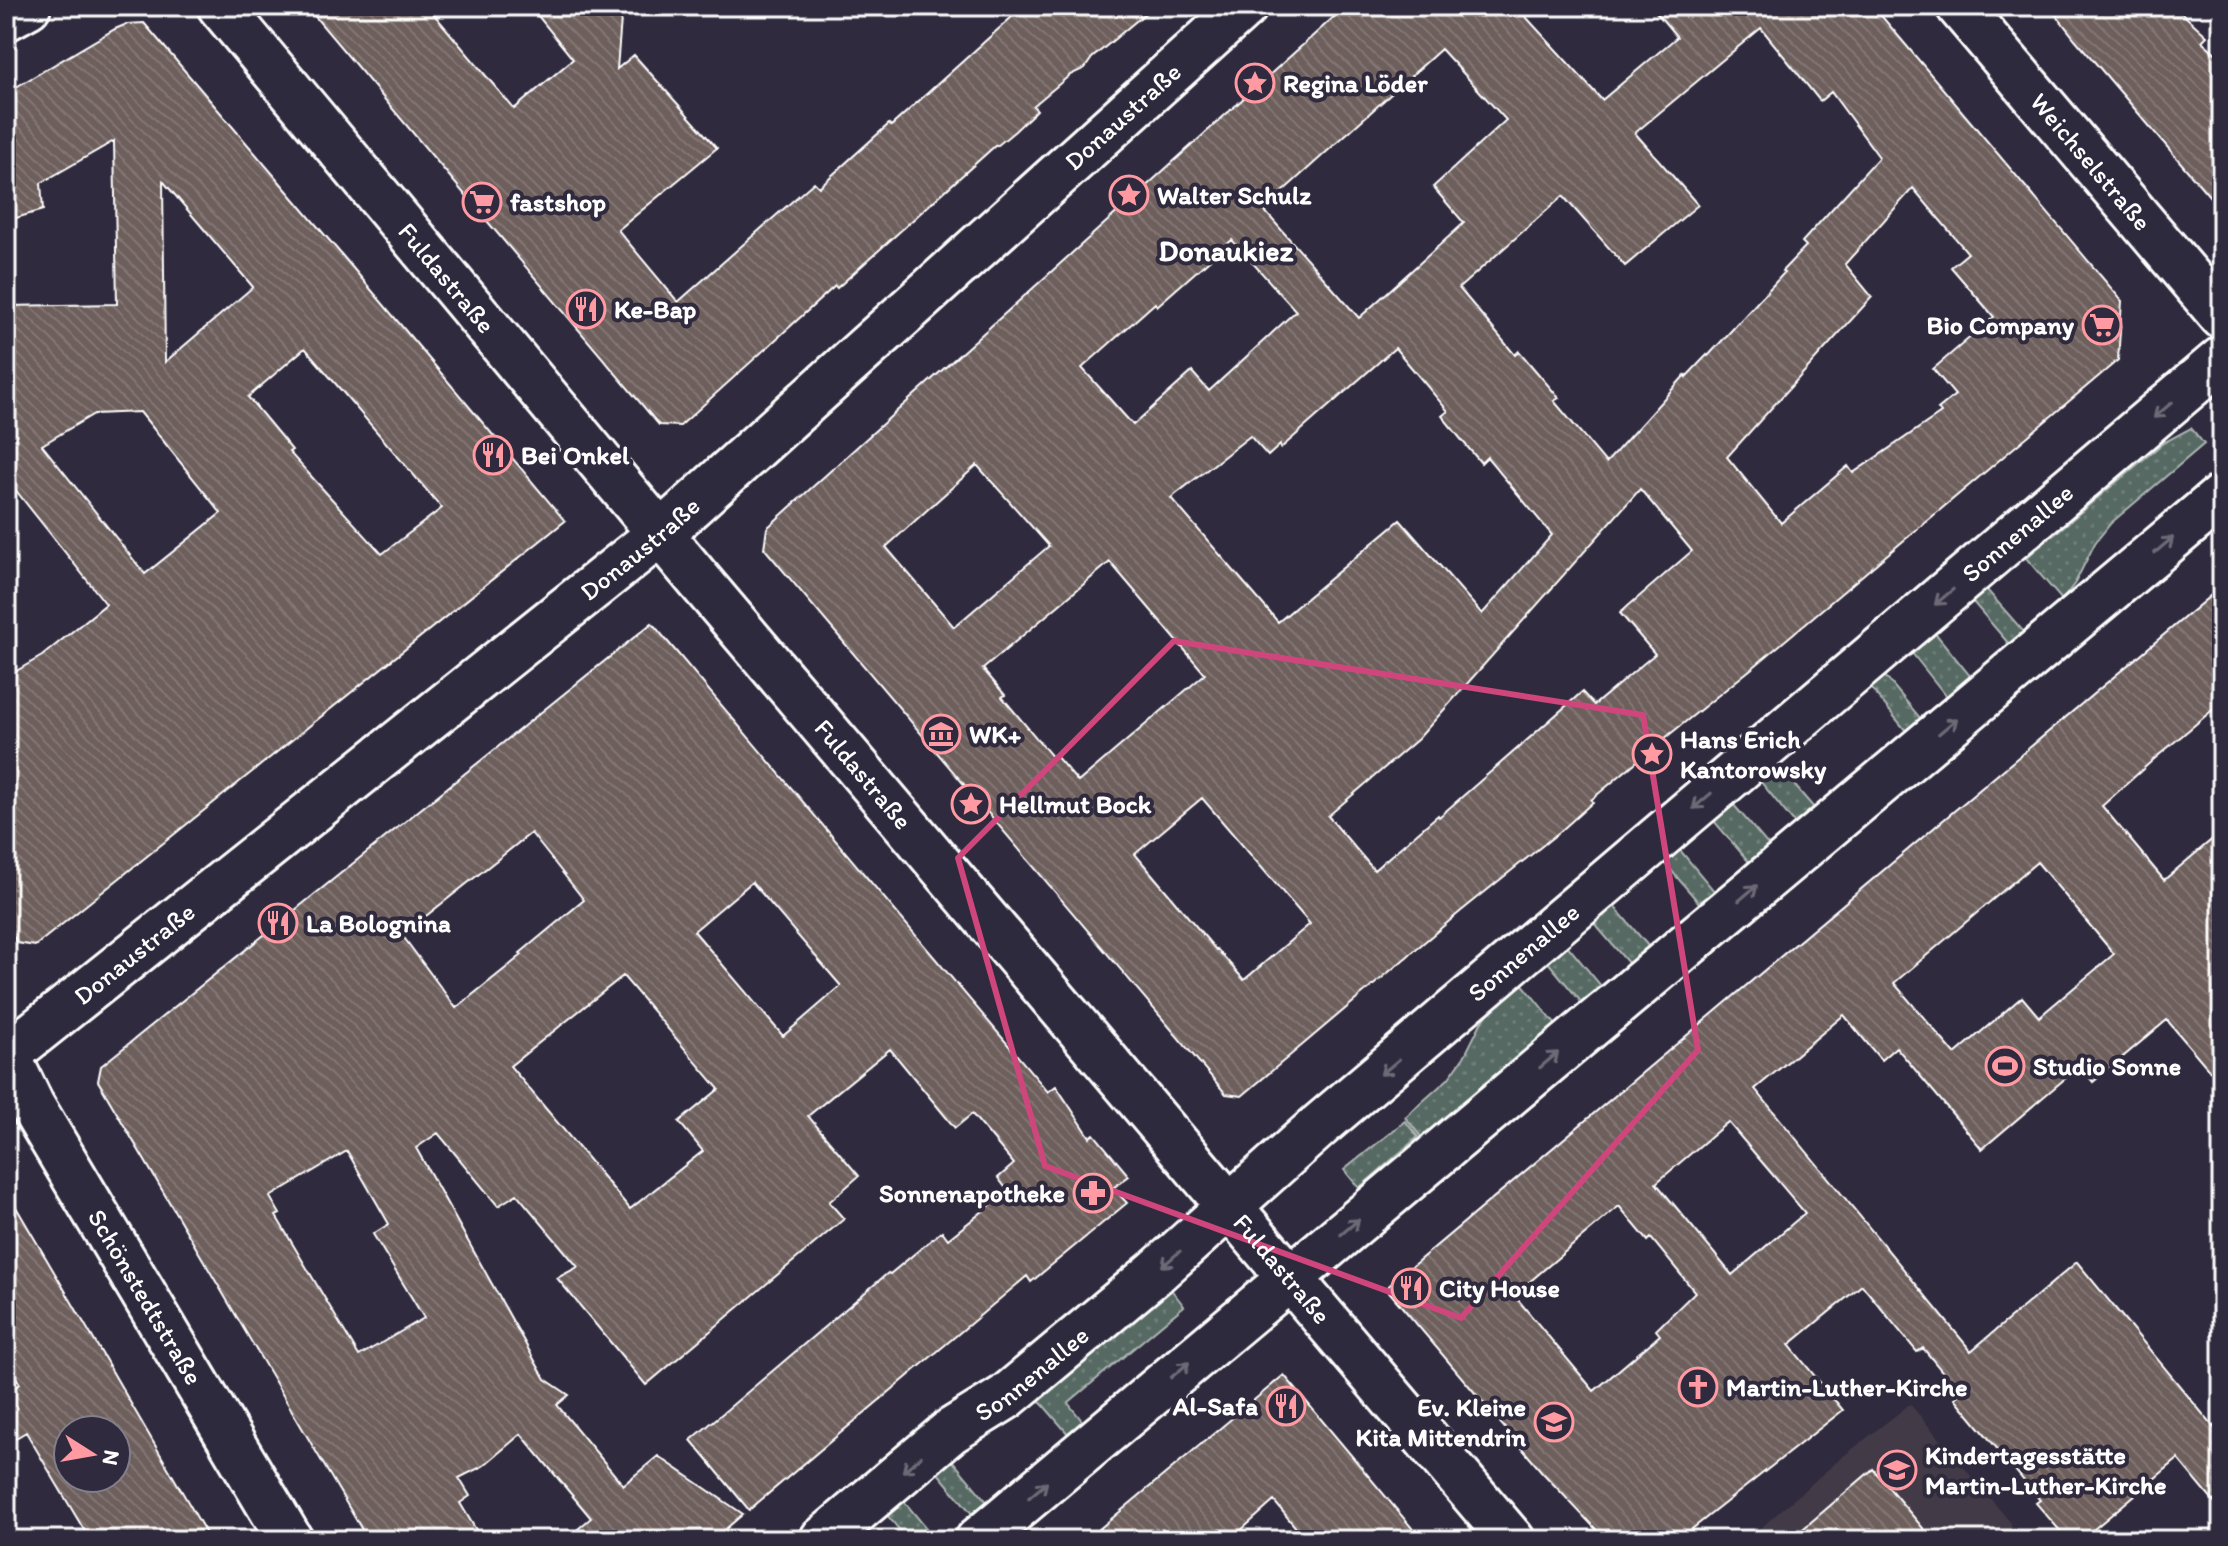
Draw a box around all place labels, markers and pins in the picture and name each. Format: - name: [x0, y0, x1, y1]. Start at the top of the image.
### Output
- place icon: Regina Löder: [1234, 62, 1276, 104]
- place label: Regina Löder: [1283, 67, 1428, 99]
- place icon: Walter Schulz: [1108, 174, 1150, 216]
- place label: Walter Schulz: [1157, 179, 1312, 211]
- supermarket icon: fastshop: [461, 181, 503, 223]
- place label: fastshop: [510, 186, 606, 218]
- restaurant icon: Ke-Bap: [565, 288, 607, 330]
- place label: Ke-Bap: [614, 293, 697, 325]
- supermarket icon: Bio Company: [2081, 304, 2123, 346]
- place label: Bio Company: [1926, 309, 2075, 341]
- restaurant icon: Bei Onkel: [472, 434, 514, 476]
- place label: Bei Onkel: [521, 439, 630, 471]
- museum icon: WK+: [920, 713, 962, 755]
- place label: WK+: [969, 718, 1022, 750]
- place label: Hans Erich Kantorowsky: [1680, 723, 1827, 785]
- place icon: Hans Erich Kantorowsky: [1631, 733, 1673, 775]
- place icon: Hellmut Bock: [950, 783, 992, 825]
- place label: Hellmut Bock: [999, 788, 1152, 820]
- restaurant icon: La Bolognina: [257, 902, 299, 944]
- place label: La Bolognina: [306, 907, 451, 939]
- sports icon: Studio Sonne: [1984, 1045, 2026, 1087]
- place label: Studio Sonne: [2033, 1050, 2181, 1082]
- pharmacy icon: Sonnenapotheke: [1072, 1172, 1114, 1214]
- place label: Sonnenapotheke: [879, 1177, 1065, 1209]
- restaurant icon: City House: [1390, 1267, 1432, 1309]
- place label: City House: [1439, 1272, 1560, 1304]
- church icon: Martin-Luther-Kirche: [1677, 1366, 1719, 1408]
- place label: Martin-Luther-Kirche: [1726, 1371, 1967, 1403]
- restaurant icon: Al-Safa: [1265, 1385, 1307, 1427]
- place label: Al-Safa: [1172, 1390, 1258, 1422]
- place label: Ev. Kleine Kita Mittendrin: [1356, 1391, 1526, 1453]
- school or university icon: Ev. Kleine Kita Mittendrin: [1533, 1401, 1575, 1443]
- place label: Kindertagesstätte Martin-Luther-Kirche: [1925, 1439, 2166, 1501]
- school or university icon: Kindertagesstätte Martin-Luther-Kirche: [1876, 1449, 1918, 1491]

